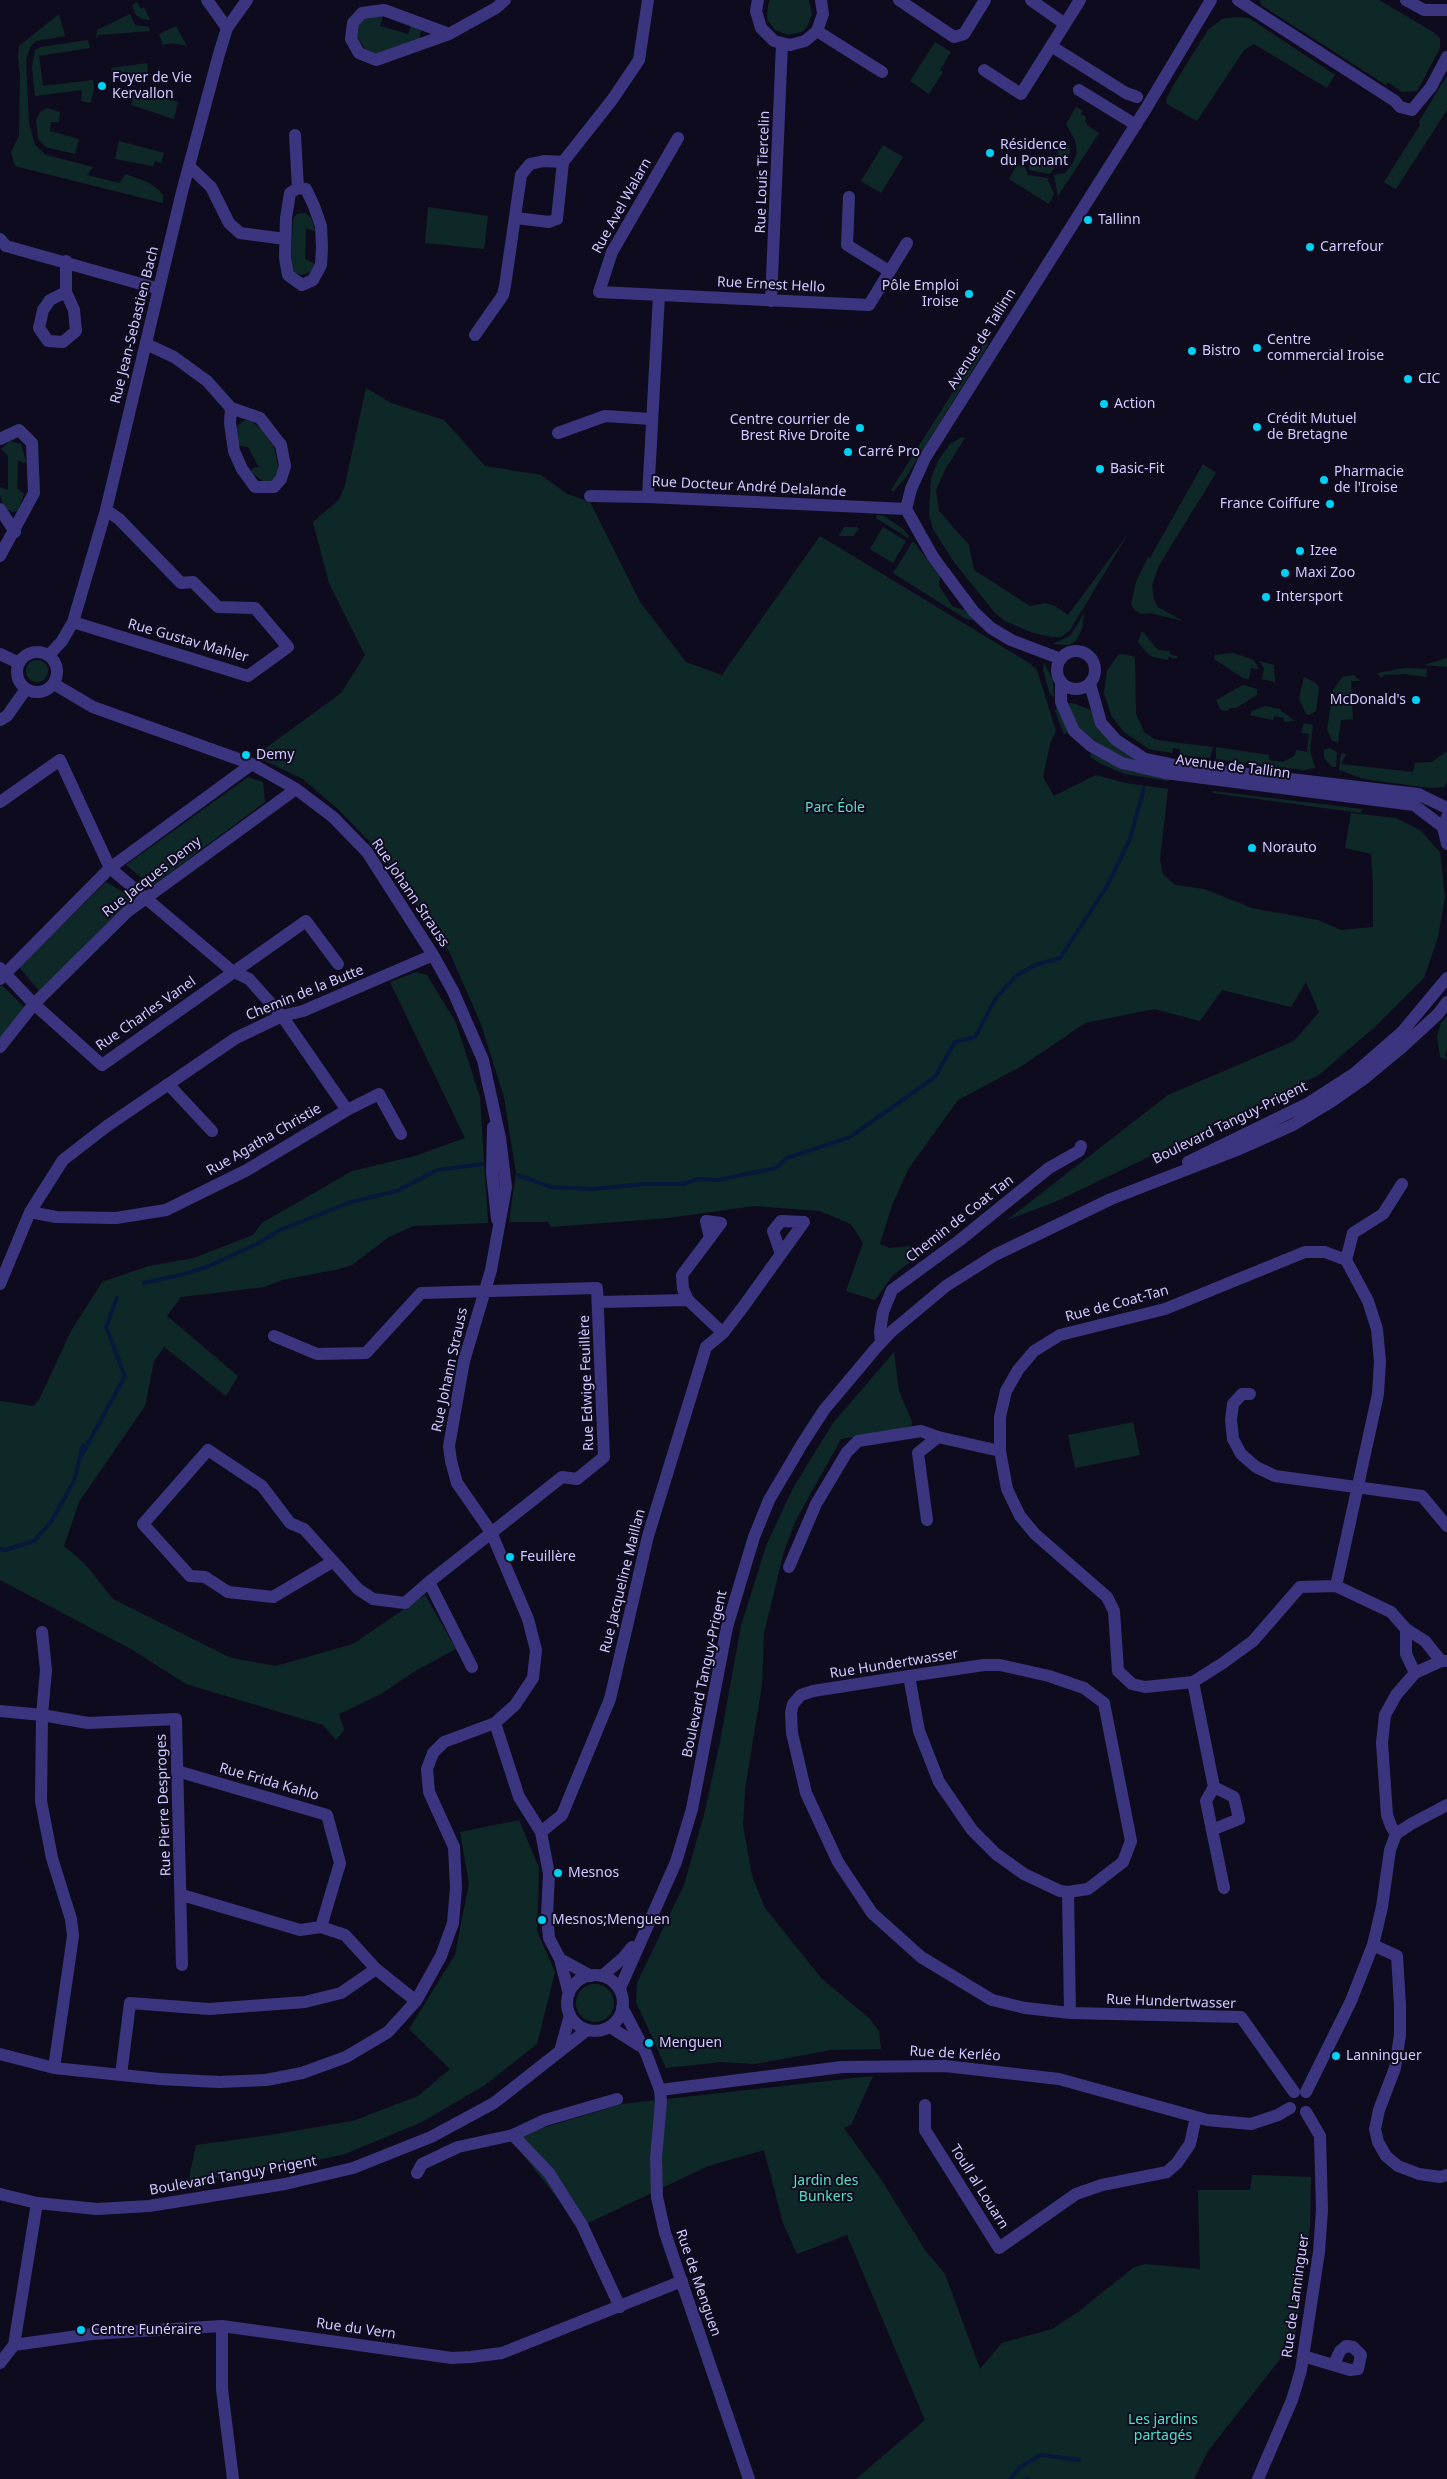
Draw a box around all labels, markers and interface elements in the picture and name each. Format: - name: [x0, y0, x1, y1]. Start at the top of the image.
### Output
- place label: Foyer de Vie Kervallon: [112, 70, 192, 102]
- marker: Foyer de Vie Kervallon: [96, 80, 108, 92]
- street label: Rue Louis Tiercelin: [752, 110, 774, 234]
- place label: Résidence du Ponant: [1000, 137, 1068, 170]
- marker: Résidence du Ponant: [984, 147, 996, 159]
- street label: Rue Avel Walarn: [589, 155, 655, 257]
- place label: Tallinn: [1098, 212, 1141, 228]
- marker: Tallinn: [1082, 214, 1094, 226]
- place label: Carrefour: [1320, 239, 1384, 255]
- marker: Carrefour: [1304, 241, 1316, 253]
- street label: Rue Jean-Sebastien Bach: [107, 245, 163, 405]
- street label: Rue Ernest Hello: [716, 274, 826, 296]
- place label: Pôle Emploi Iroise: [882, 278, 959, 310]
- street label: Avenue de Tallinn: [944, 286, 1020, 392]
- marker: Pôle Emploi Iroise: [963, 288, 975, 300]
- place label: Centre commercial Iroise: [1267, 332, 1384, 364]
- marker: Centre commercial Iroise: [1251, 342, 1263, 354]
- place label: Bistro: [1202, 343, 1240, 359]
- marker: Bistro: [1186, 345, 1198, 357]
- place label: CIC: [1418, 371, 1440, 387]
- marker: CIC: [1402, 373, 1414, 385]
- place label: Action: [1114, 396, 1155, 412]
- marker: Action: [1098, 398, 1110, 410]
- place label: Crédit Mutuel de Bretagne: [1267, 411, 1357, 444]
- place label: Centre courrier de Brest Rive Droite: [730, 412, 850, 444]
- marker: Crédit Mutuel de Bretagne: [1251, 421, 1263, 433]
- marker: Centre courrier de Brest Rive Droite: [854, 422, 866, 434]
- place label: Carré Pro: [858, 444, 920, 460]
- marker: Carré Pro: [842, 446, 854, 458]
- place label: Basic-Fit: [1110, 461, 1164, 477]
- marker: Basic-Fit: [1094, 463, 1106, 475]
- place label: Pharmacie de l'Iroise: [1334, 464, 1404, 497]
- street label: Rue Docteur André Delalande: [651, 474, 847, 500]
- marker: Pharmacie de l'Iroise: [1318, 474, 1330, 486]
- place label: France Coiffure: [1220, 496, 1320, 512]
- marker: France Coiffure: [1324, 498, 1336, 510]
- place label: Izee: [1310, 543, 1337, 559]
- marker: Izee: [1294, 545, 1306, 557]
- place label: Maxi Zoo: [1295, 565, 1355, 581]
- marker: Maxi Zoo: [1279, 567, 1291, 579]
- place label: Intersport: [1276, 589, 1343, 605]
- marker: Intersport: [1260, 591, 1272, 603]
- street label: Rue Gustav Mahler: [126, 616, 250, 666]
- place label: McDonald's: [1330, 692, 1406, 708]
- marker: McDonald's: [1410, 694, 1422, 706]
- place label: Demy: [256, 747, 294, 763]
- marker: Demy: [240, 749, 252, 761]
- street label: Avenue de Tallinn: [1175, 752, 1291, 782]
- park label: Parc Éole: [805, 800, 865, 816]
- street label: Rue Jacques Demy: [99, 833, 205, 921]
- street label: Rue Johann Strauss: [368, 836, 452, 950]
- place label: Norauto: [1262, 840, 1317, 856]
- marker: Norauto: [1246, 842, 1258, 854]
- street label: Chemin de la Butte: [244, 962, 366, 1024]
- street label: Rue Charles Vanel: [93, 973, 199, 1055]
- street label: Boulevard Tanguy-Prigent: [1150, 1078, 1310, 1168]
- street label: Rue Agatha Christie: [204, 1100, 324, 1180]
- street label: Chemin de Coat Tan: [903, 1172, 1017, 1266]
- street label: Rue de Coat-Tan: [1063, 1282, 1171, 1326]
- street label: Rue Johann Strauss: [429, 1306, 471, 1434]
- street label: Rue Edwige Feuillère: [576, 1315, 598, 1451]
- street label: Rue Jacqueline Maillan: [597, 1507, 649, 1655]
- place label: Feuillère: [520, 1549, 576, 1565]
- marker: Feuillère: [504, 1551, 516, 1563]
- street label: Boulevard Tanguy-Prigent: [679, 1589, 731, 1759]
- street label: Rue Hundertwasser: [829, 1646, 959, 1682]
- street label: Rue Pierre Desproges: [153, 1734, 175, 1876]
- street label: Rue Frida Kahlo: [217, 1760, 321, 1804]
- place label: Mesnos: [568, 1865, 619, 1881]
- marker: Mesnos: [552, 1867, 564, 1879]
- place label: Mesnos;Menguen: [552, 1912, 670, 1928]
- marker: Mesnos;Menguen: [536, 1914, 548, 1926]
- street label: Rue Hundertwasser: [1106, 1991, 1236, 2013]
- place label: Menguen: [659, 2035, 722, 2051]
- marker: Menguen: [643, 2037, 655, 2049]
- street label: Rue de Kerléo: [909, 2043, 1001, 2065]
- place label: Lanninguer: [1346, 2048, 1422, 2064]
- marker: Lanninguer: [1330, 2050, 1342, 2062]
- street label: Toull al Louarn: [946, 2142, 1012, 2232]
- street label: Boulevard Tanguy Prigent: [148, 2153, 318, 2199]
- park label: Jardin des Bunkers: [794, 2173, 858, 2206]
- street label: Rue de Menguen: [672, 2227, 724, 2339]
- street label: Rue de Lanninguer: [1279, 2233, 1313, 2359]
- street label: Rue du Vern: [315, 2315, 397, 2343]
- place label: Centre Funéraire: [91, 2322, 201, 2338]
- marker: Centre Funéraire: [75, 2324, 87, 2336]
- park label: Les jardins partagés: [1128, 2412, 1198, 2444]

